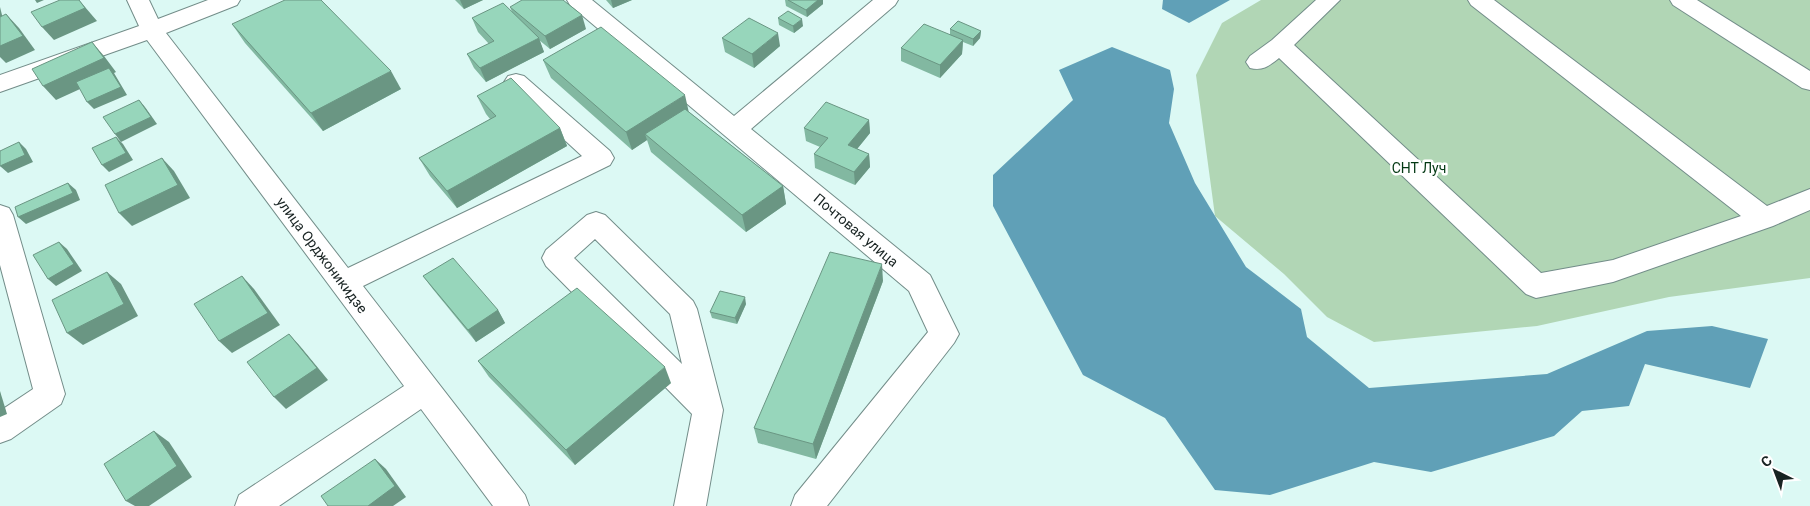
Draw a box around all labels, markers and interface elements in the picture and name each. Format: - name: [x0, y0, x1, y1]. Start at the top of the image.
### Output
- park label: СНТ Луч: [1392, 160, 1446, 176]
- street label: Почтовая улица: [811, 190, 901, 270]
- street label: улица Орджоникидзе: [273, 194, 371, 316]
- north arrow: [1750, 446, 1800, 496]
- text: С: [1758, 452, 1775, 470]

